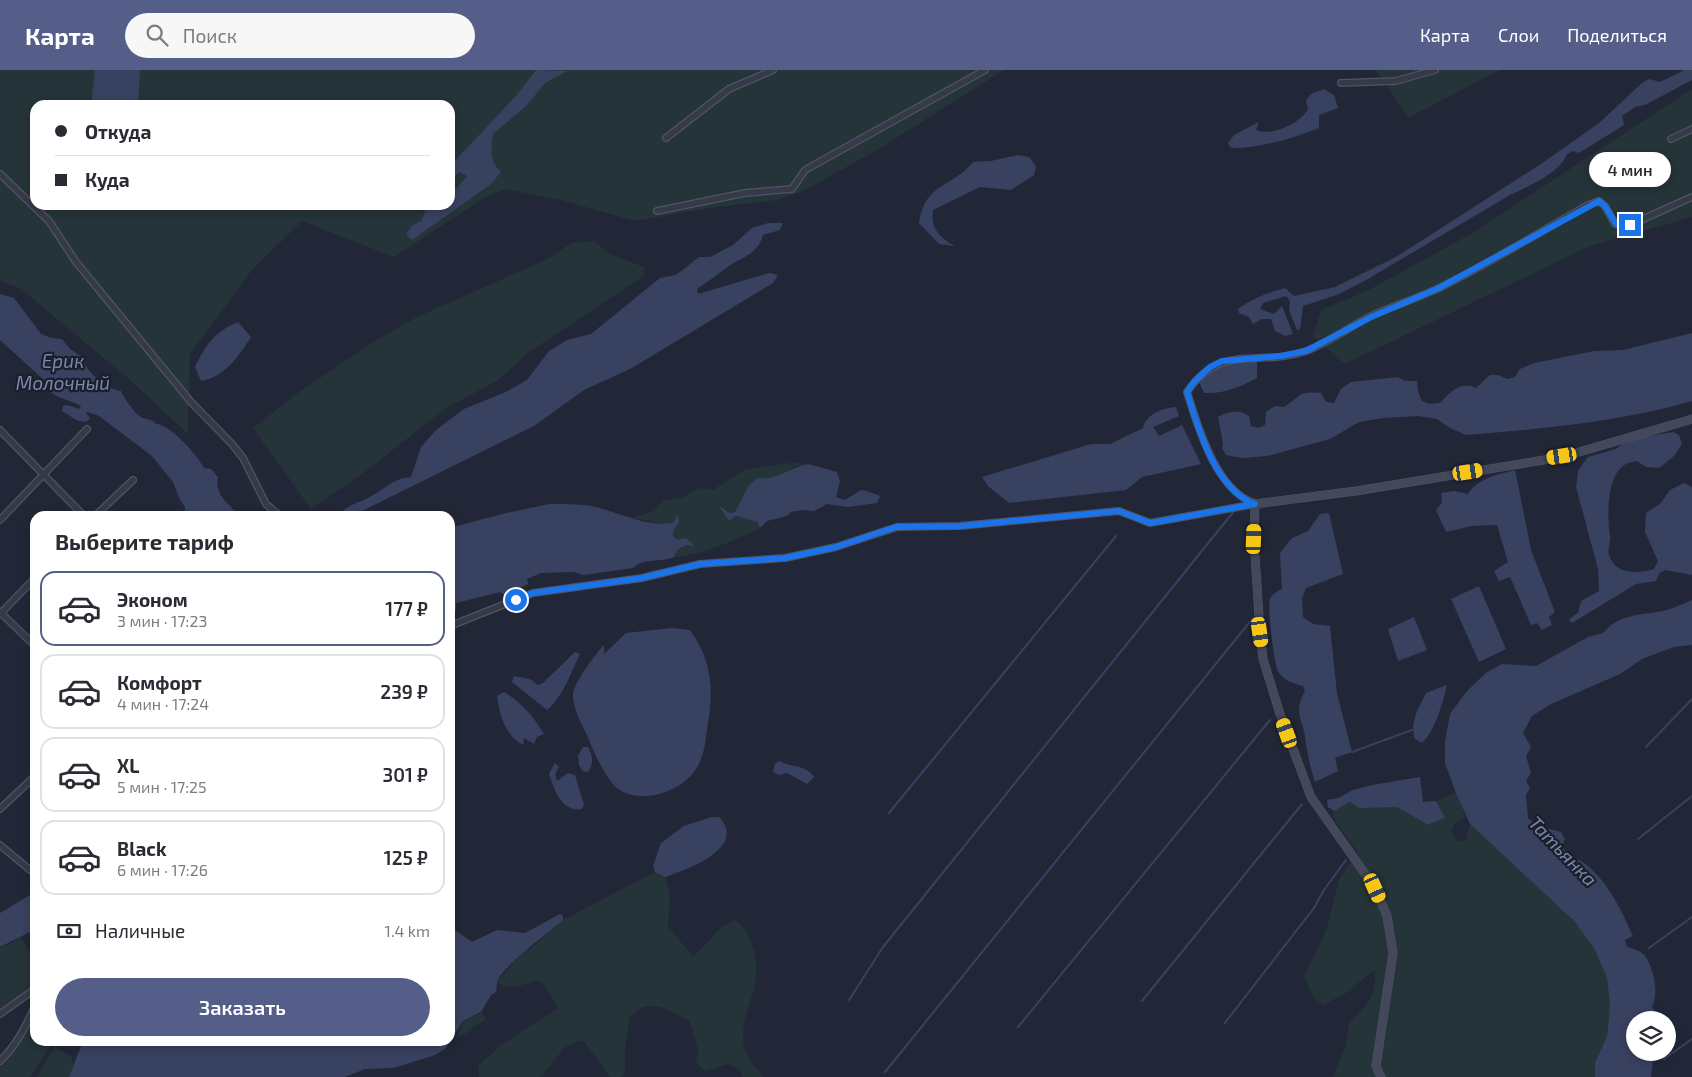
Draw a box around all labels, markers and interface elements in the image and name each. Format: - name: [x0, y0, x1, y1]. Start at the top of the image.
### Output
- search box: [125, 13, 475, 58]
- text: Карта: [25, 21, 95, 50]
- icon: search: [143, 21, 171, 49]
- text: Поиск: [183, 24, 237, 47]
- text: Карта: [1420, 24, 1470, 46]
- text: Слои: [1498, 24, 1539, 46]
- text: Поделиться: [1567, 24, 1667, 46]
- text: Откуда: [85, 120, 151, 143]
- callout: 4 мин: [1589, 152, 1671, 188]
- text: 4 мин: [1608, 160, 1652, 179]
- text: Куда: [85, 168, 130, 191]
- route end: [1619, 214, 1641, 236]
- water label: Ерик Молочный: [16, 349, 110, 394]
- car: [1546, 446, 1577, 466]
- car: [1452, 462, 1483, 482]
- car: [1245, 524, 1262, 554]
- text: Выберите тариф: [55, 528, 234, 554]
- icon: car: [57, 586, 102, 631]
- text: Эконом: [117, 588, 188, 611]
- route start: [505, 589, 527, 611]
- text: 177 ₽: [385, 597, 428, 620]
- text: 3 мин · 17:23: [117, 611, 207, 630]
- car: [1250, 616, 1269, 648]
- icon: car: [57, 669, 102, 714]
- text: Комфорт: [117, 671, 202, 694]
- text: 239 ₽: [380, 680, 428, 703]
- text: 4 мин · 17:24: [117, 694, 209, 713]
- car: [1274, 716, 1299, 750]
- icon: car: [57, 752, 102, 797]
- text: XL: [117, 754, 139, 777]
- text: 301 ₽: [383, 763, 428, 786]
- text: 5 мин · 17:25: [117, 777, 207, 796]
- water label: Татьянка: [1524, 811, 1602, 890]
- icon: car: [57, 835, 102, 880]
- text: Black: [117, 837, 167, 860]
- text: 125 ₽: [384, 846, 428, 869]
- text: 6 мин · 17:26: [117, 860, 208, 879]
- car: [1362, 871, 1387, 905]
- icon: cash: [55, 917, 83, 945]
- text: Наличные: [95, 919, 185, 942]
- text: 1.4 km: [385, 921, 430, 940]
- button: Заказать: [55, 978, 430, 1036]
- map controls: [1626, 1011, 1676, 1061]
- button: layers: [1626, 1011, 1676, 1061]

